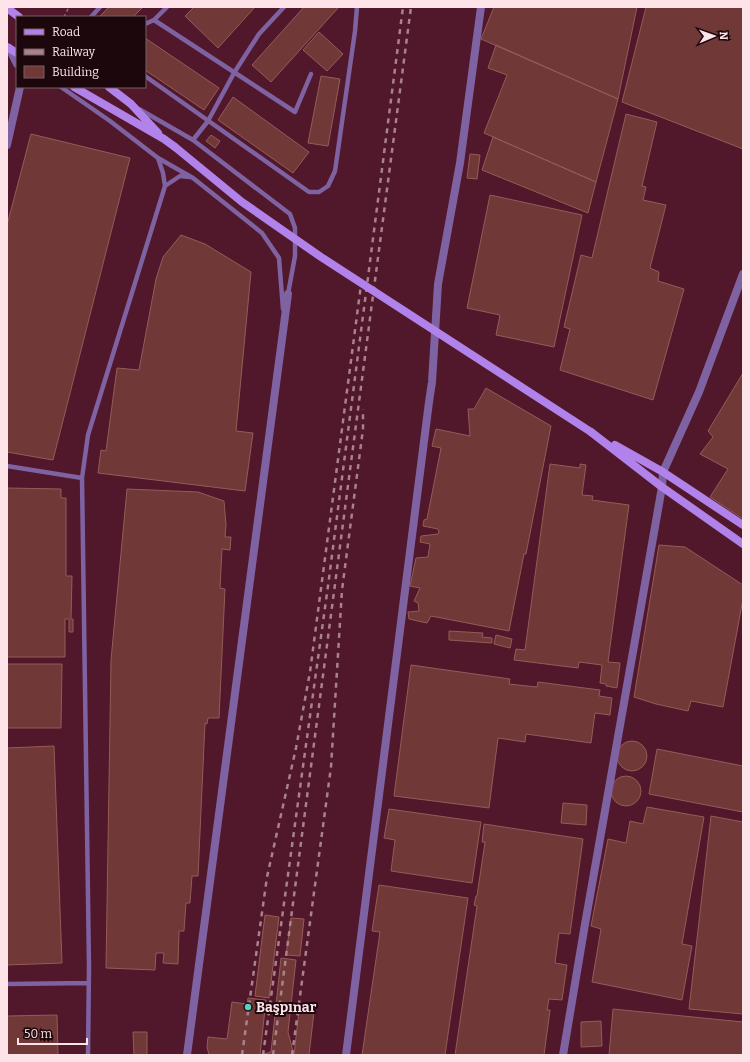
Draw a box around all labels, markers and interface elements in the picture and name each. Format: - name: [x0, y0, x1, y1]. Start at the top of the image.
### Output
- legend: [16, 16, 146, 88]
- north arrow: [694, 16, 734, 56]
- text: Road: [52, 25, 80, 39]
- text: N: [717, 31, 730, 41]
- text: Railway: [52, 45, 96, 59]
- text: Building: [52, 65, 99, 79]
- place label: Başpınar: [256, 999, 317, 1016]
- marker: Başpınar: [243, 1002, 253, 1012]
- scale bar: [18, 1020, 87, 1046]
- text: 50 m: [24, 1027, 53, 1041]

